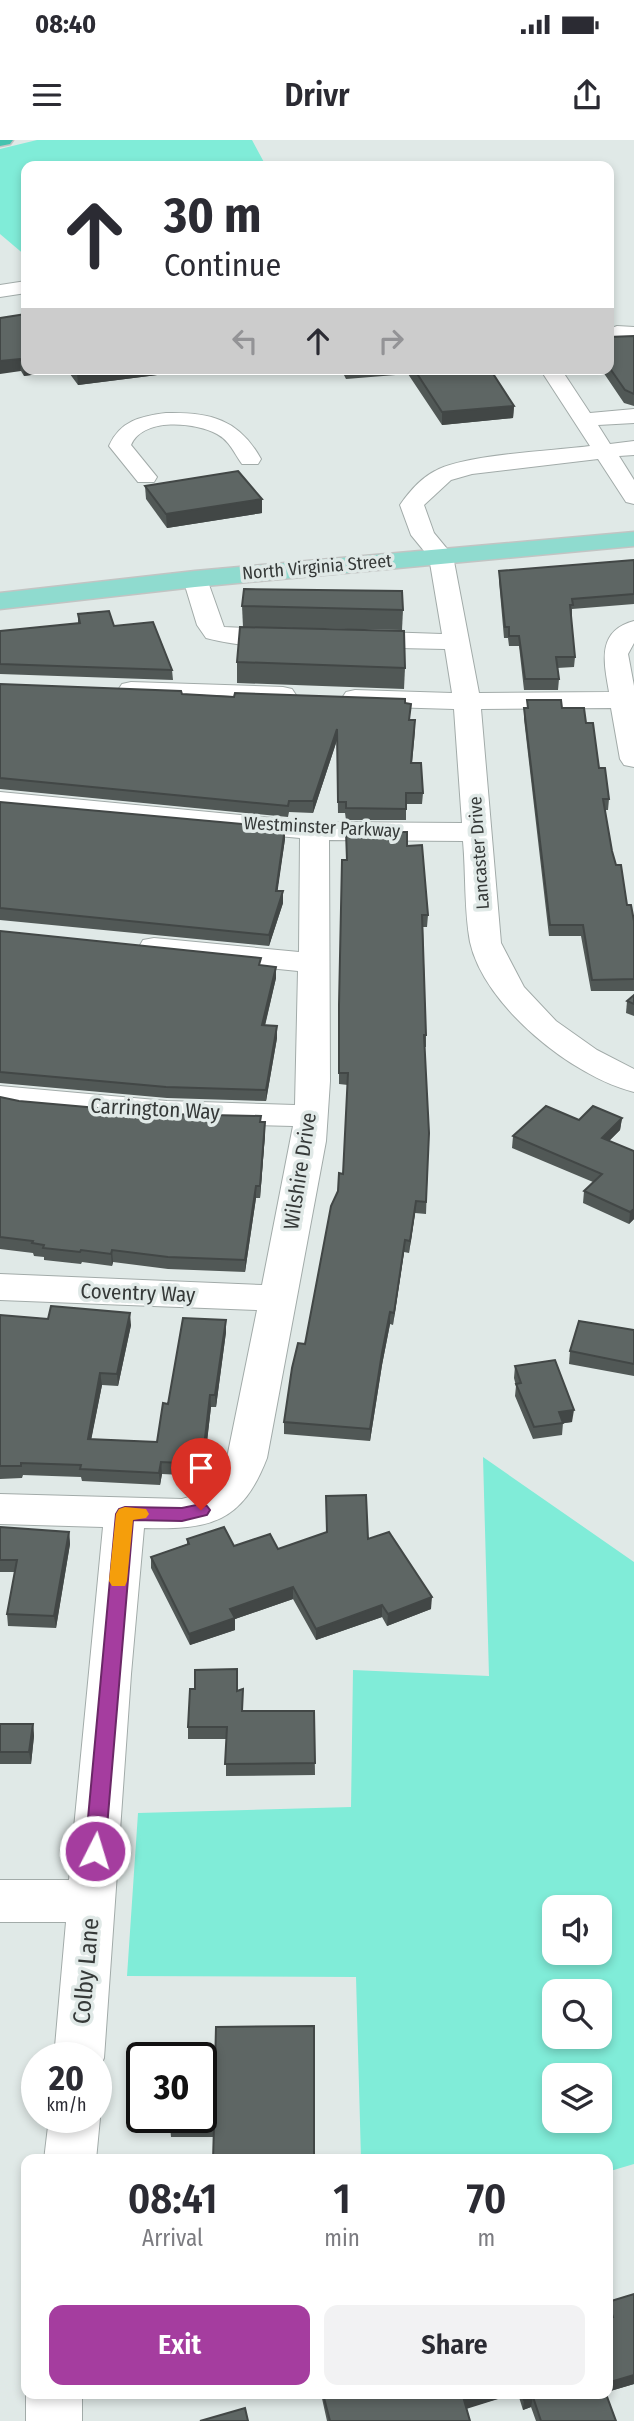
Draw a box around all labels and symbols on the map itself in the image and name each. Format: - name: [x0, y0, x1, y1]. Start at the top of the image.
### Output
- street label: North Virginia Street: [241, 549, 393, 585]
- street label: Lancaster Drive: [464, 796, 494, 910]
- street label: Westminster Parkway: [243, 812, 401, 842]
- street label: Carrington Way: [90, 1093, 221, 1125]
- street label: Wilshire Drive: [278, 1110, 322, 1232]
- street label: Coventry Way: [80, 1278, 196, 1308]
- pin: [171, 1438, 231, 1510]
- position arrow: [58, 1814, 132, 1888]
- street label: Colby Lane: [67, 1917, 105, 2025]
- speed limit sign: 30: [126, 2042, 217, 2133]

